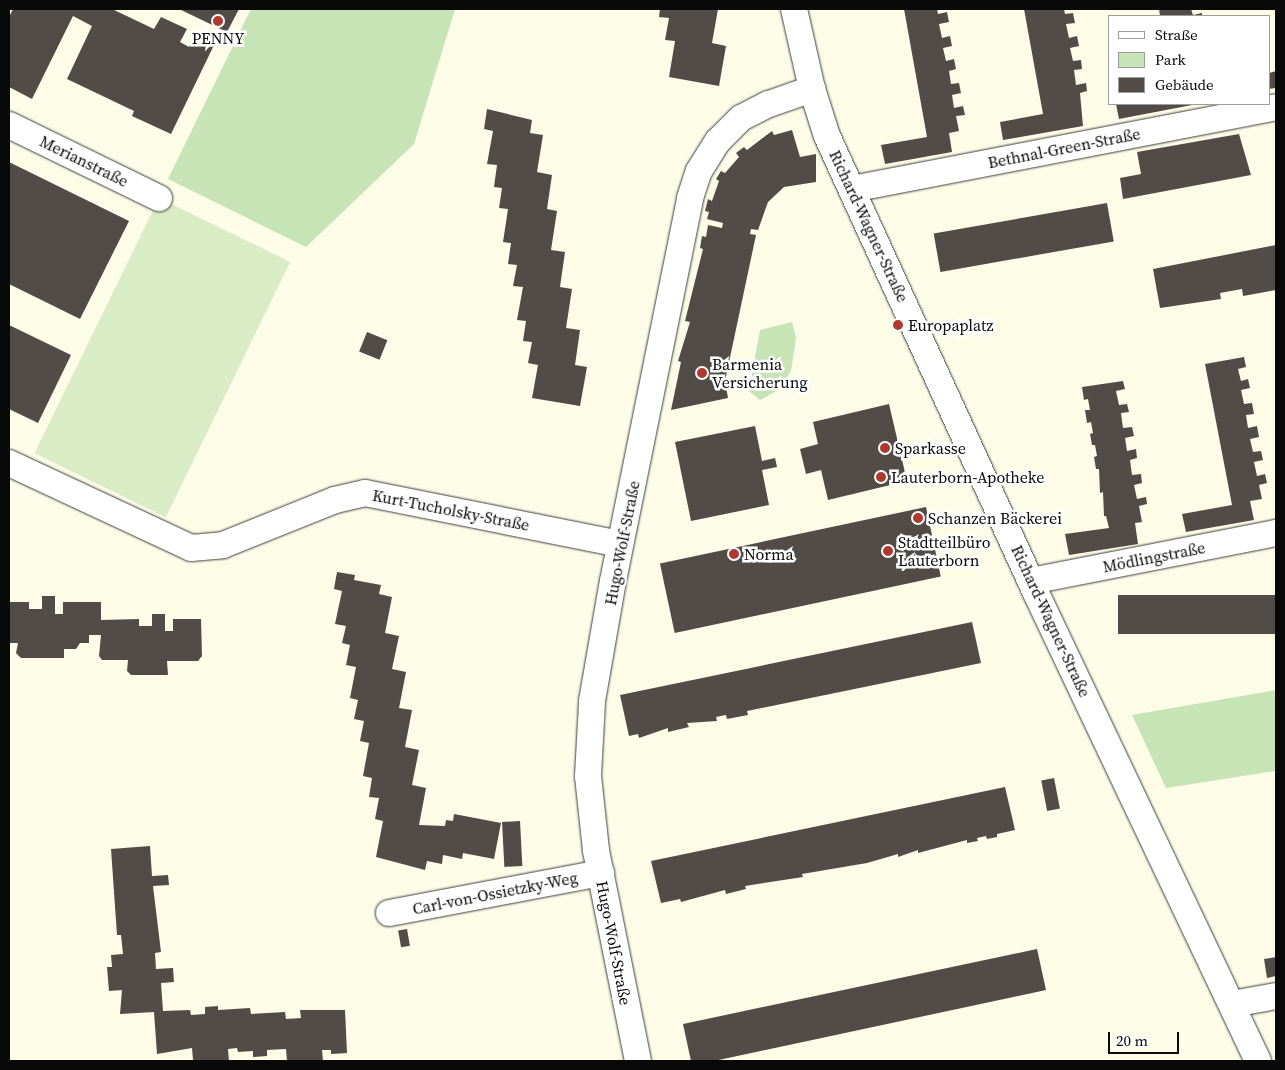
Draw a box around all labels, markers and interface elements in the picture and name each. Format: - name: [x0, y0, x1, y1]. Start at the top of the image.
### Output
- marker: PENNY: [212, 15, 224, 27]
- legend: [1108, 15, 1270, 105]
- text: Straße: [1155, 24, 1198, 45]
- place label: PENNY: [192, 28, 244, 48]
- text: Park: [1155, 49, 1186, 70]
- text: Gebäude: [1155, 74, 1214, 95]
- street label: Bethnal-Green-Straße: [986, 124, 1142, 172]
- street label: Merianstraße: [37, 131, 131, 191]
- street label: Richard-Wagner-Straße: [825, 147, 913, 305]
- place label: Europaplatz: [908, 315, 994, 335]
- marker: Europaplatz: [892, 319, 904, 331]
- place label: Barmenia Versicherung: [712, 354, 808, 392]
- marker: Barmenia Versicherung: [696, 367, 708, 379]
- place label: Sparkasse: [895, 438, 966, 458]
- marker: Sparkasse: [879, 442, 891, 454]
- place label: Lauterborn-Apotheke: [891, 467, 1044, 487]
- marker: Lauterborn-Apotheke: [875, 471, 887, 483]
- street label: Hugo-Wolf-Straße: [601, 479, 643, 607]
- street label: Kurt-Tucholsky-Straße: [371, 485, 531, 535]
- place label: Schanzen Bäckerei: [928, 508, 1062, 528]
- marker: Schanzen Bäckerei: [912, 512, 924, 524]
- place label: Stadtteilbüro Lauterborn: [898, 532, 990, 570]
- street label: Mödlingstraße: [1101, 538, 1207, 576]
- street label: Richard-Wagner-Straße: [1007, 542, 1095, 700]
- place label: Norma: [744, 544, 794, 564]
- marker: Stadtteilbüro Lauterborn: [882, 545, 894, 557]
- marker: Norma: [728, 548, 740, 560]
- street label: Carl-von-Ossietzky-Weg: [411, 868, 579, 918]
- street label: Hugo-Wolf-Straße: [593, 879, 635, 1007]
- scale bar: [1110, 1022, 1181, 1054]
- text: 20 m: [1116, 1030, 1148, 1051]

